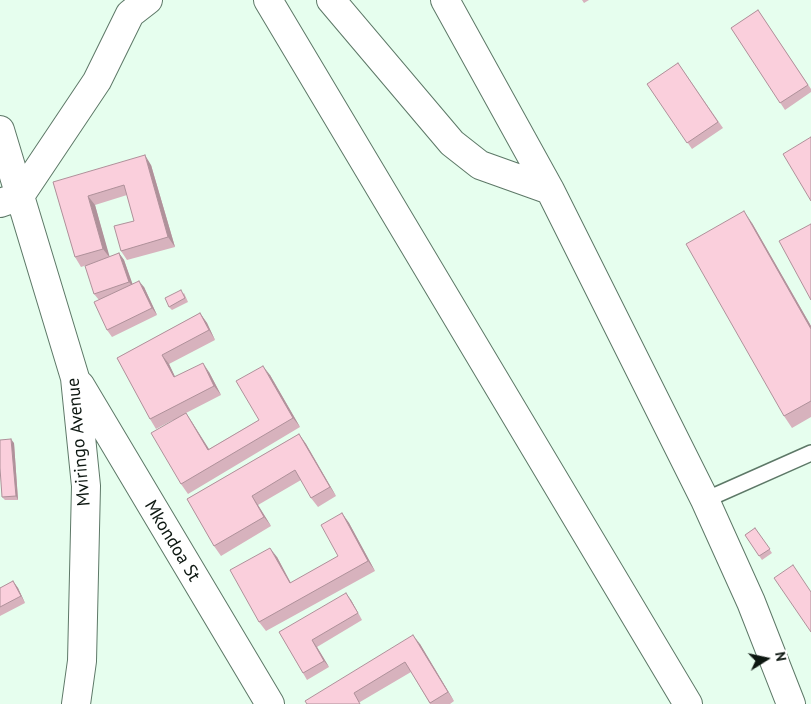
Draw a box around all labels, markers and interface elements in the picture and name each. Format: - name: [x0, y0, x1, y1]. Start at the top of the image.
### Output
- street label: Mviringo Avenue: [63, 377, 95, 507]
- street label: Mkondoa St: [139, 496, 205, 586]
- north arrow: [741, 634, 791, 684]
- text: N: [771, 650, 790, 662]

